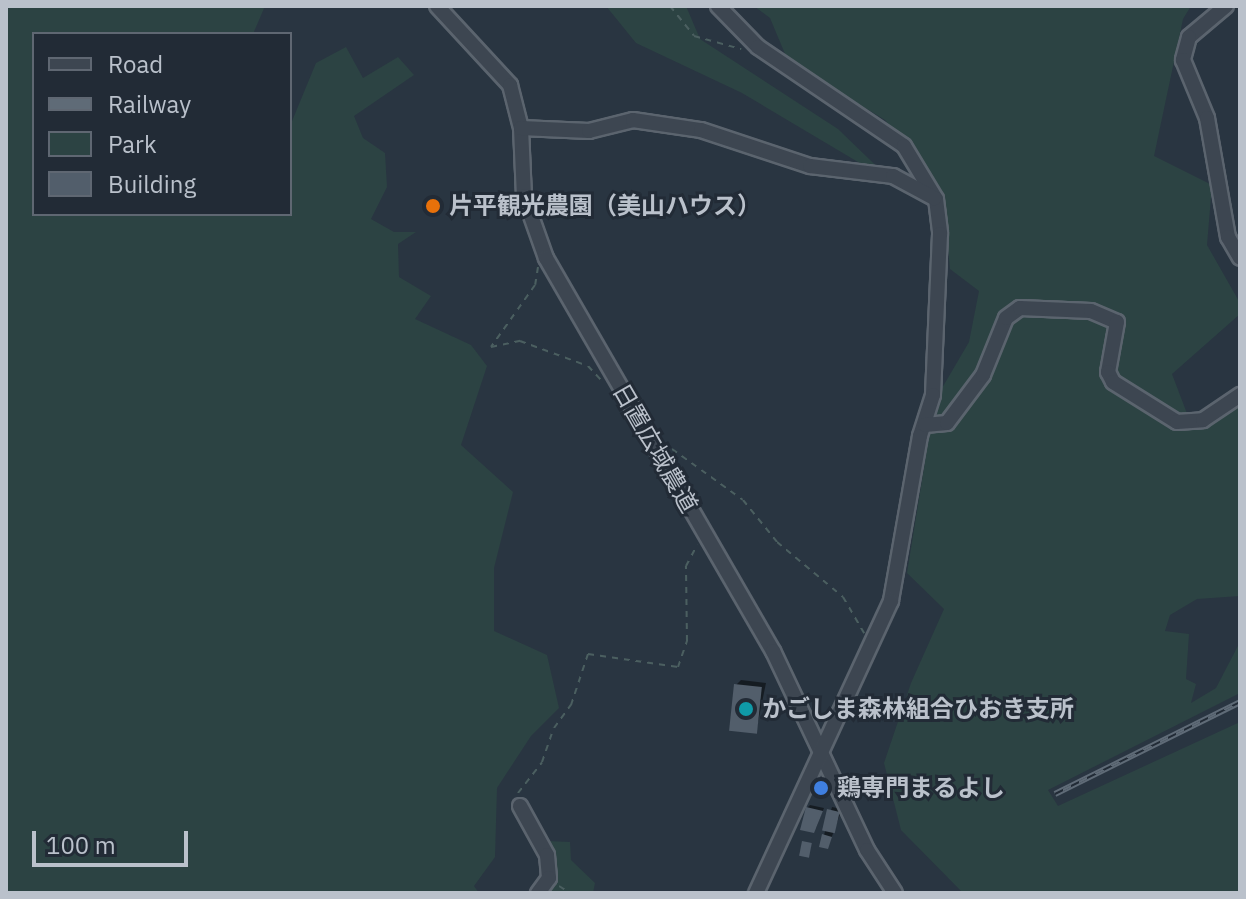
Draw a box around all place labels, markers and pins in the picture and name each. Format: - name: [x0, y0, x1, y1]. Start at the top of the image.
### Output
- place label: 片平観光農園（美山ハウス）: [449, 192, 761, 220]
- marker: 片平観光農園（美山ハウス）: [424, 197, 442, 215]
- place label: かごしま森林組合ひおき支所: [762, 695, 1074, 723]
- marker: かごしま森林組合ひおき支所: [737, 700, 755, 718]
- place label: 鶏専門まるよし: [837, 774, 1005, 802]
- marker: 鶏専門まるよし: [812, 779, 830, 797]

